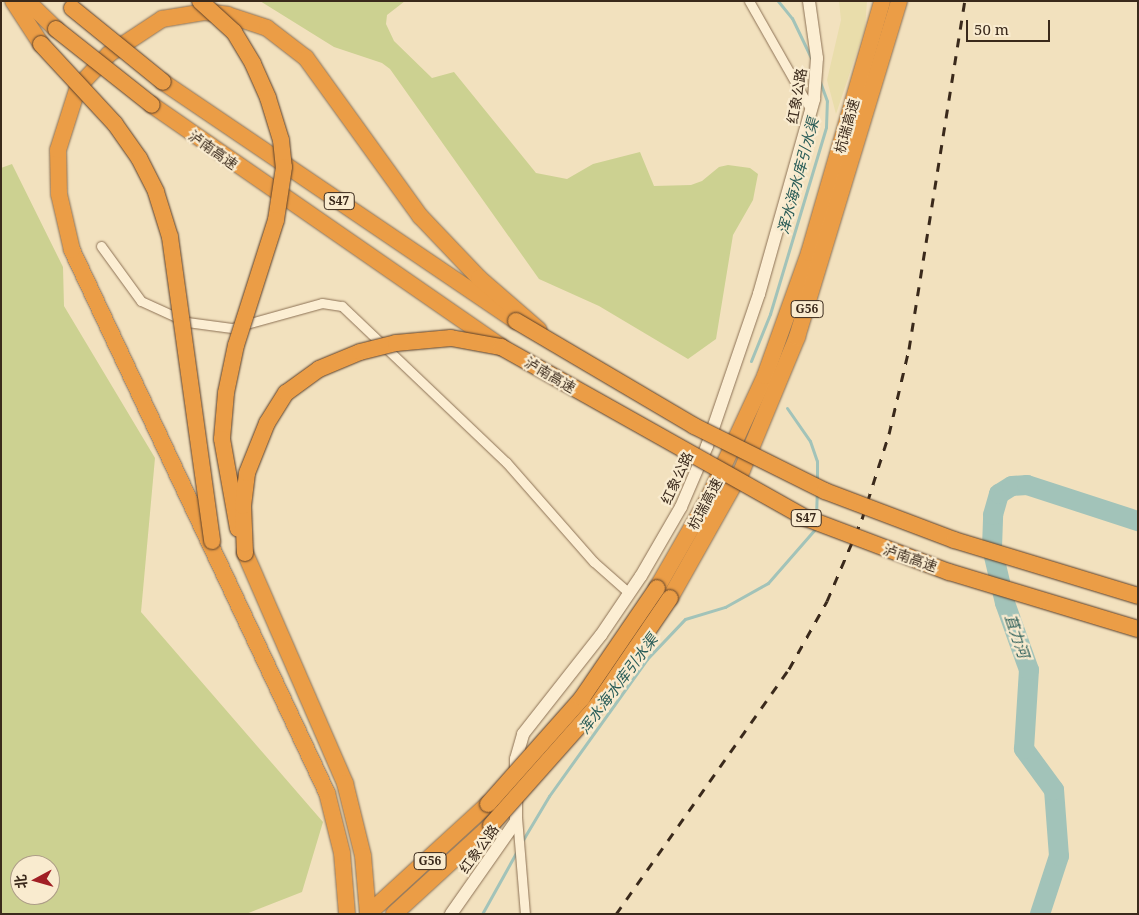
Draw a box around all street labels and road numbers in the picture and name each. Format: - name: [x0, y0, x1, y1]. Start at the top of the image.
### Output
- street label: 红象公路: [784, 67, 810, 125]
- street label: 杭瑞高速: [831, 97, 863, 155]
- street label: 泸南高速: [185, 127, 241, 173]
- road number: S47: [323, 192, 355, 210]
- road number: G56: [790, 300, 824, 318]
- street label: 泸南高速: [522, 354, 578, 396]
- street label: 红象公路: [658, 449, 696, 507]
- street label: 杭瑞高速: [684, 475, 726, 533]
- road number: S47: [790, 508, 822, 528]
- street label: 泸南高速: [881, 541, 939, 575]
- street label: 红象公路: [456, 821, 502, 877]
- road number: G56: [412, 851, 448, 870]

